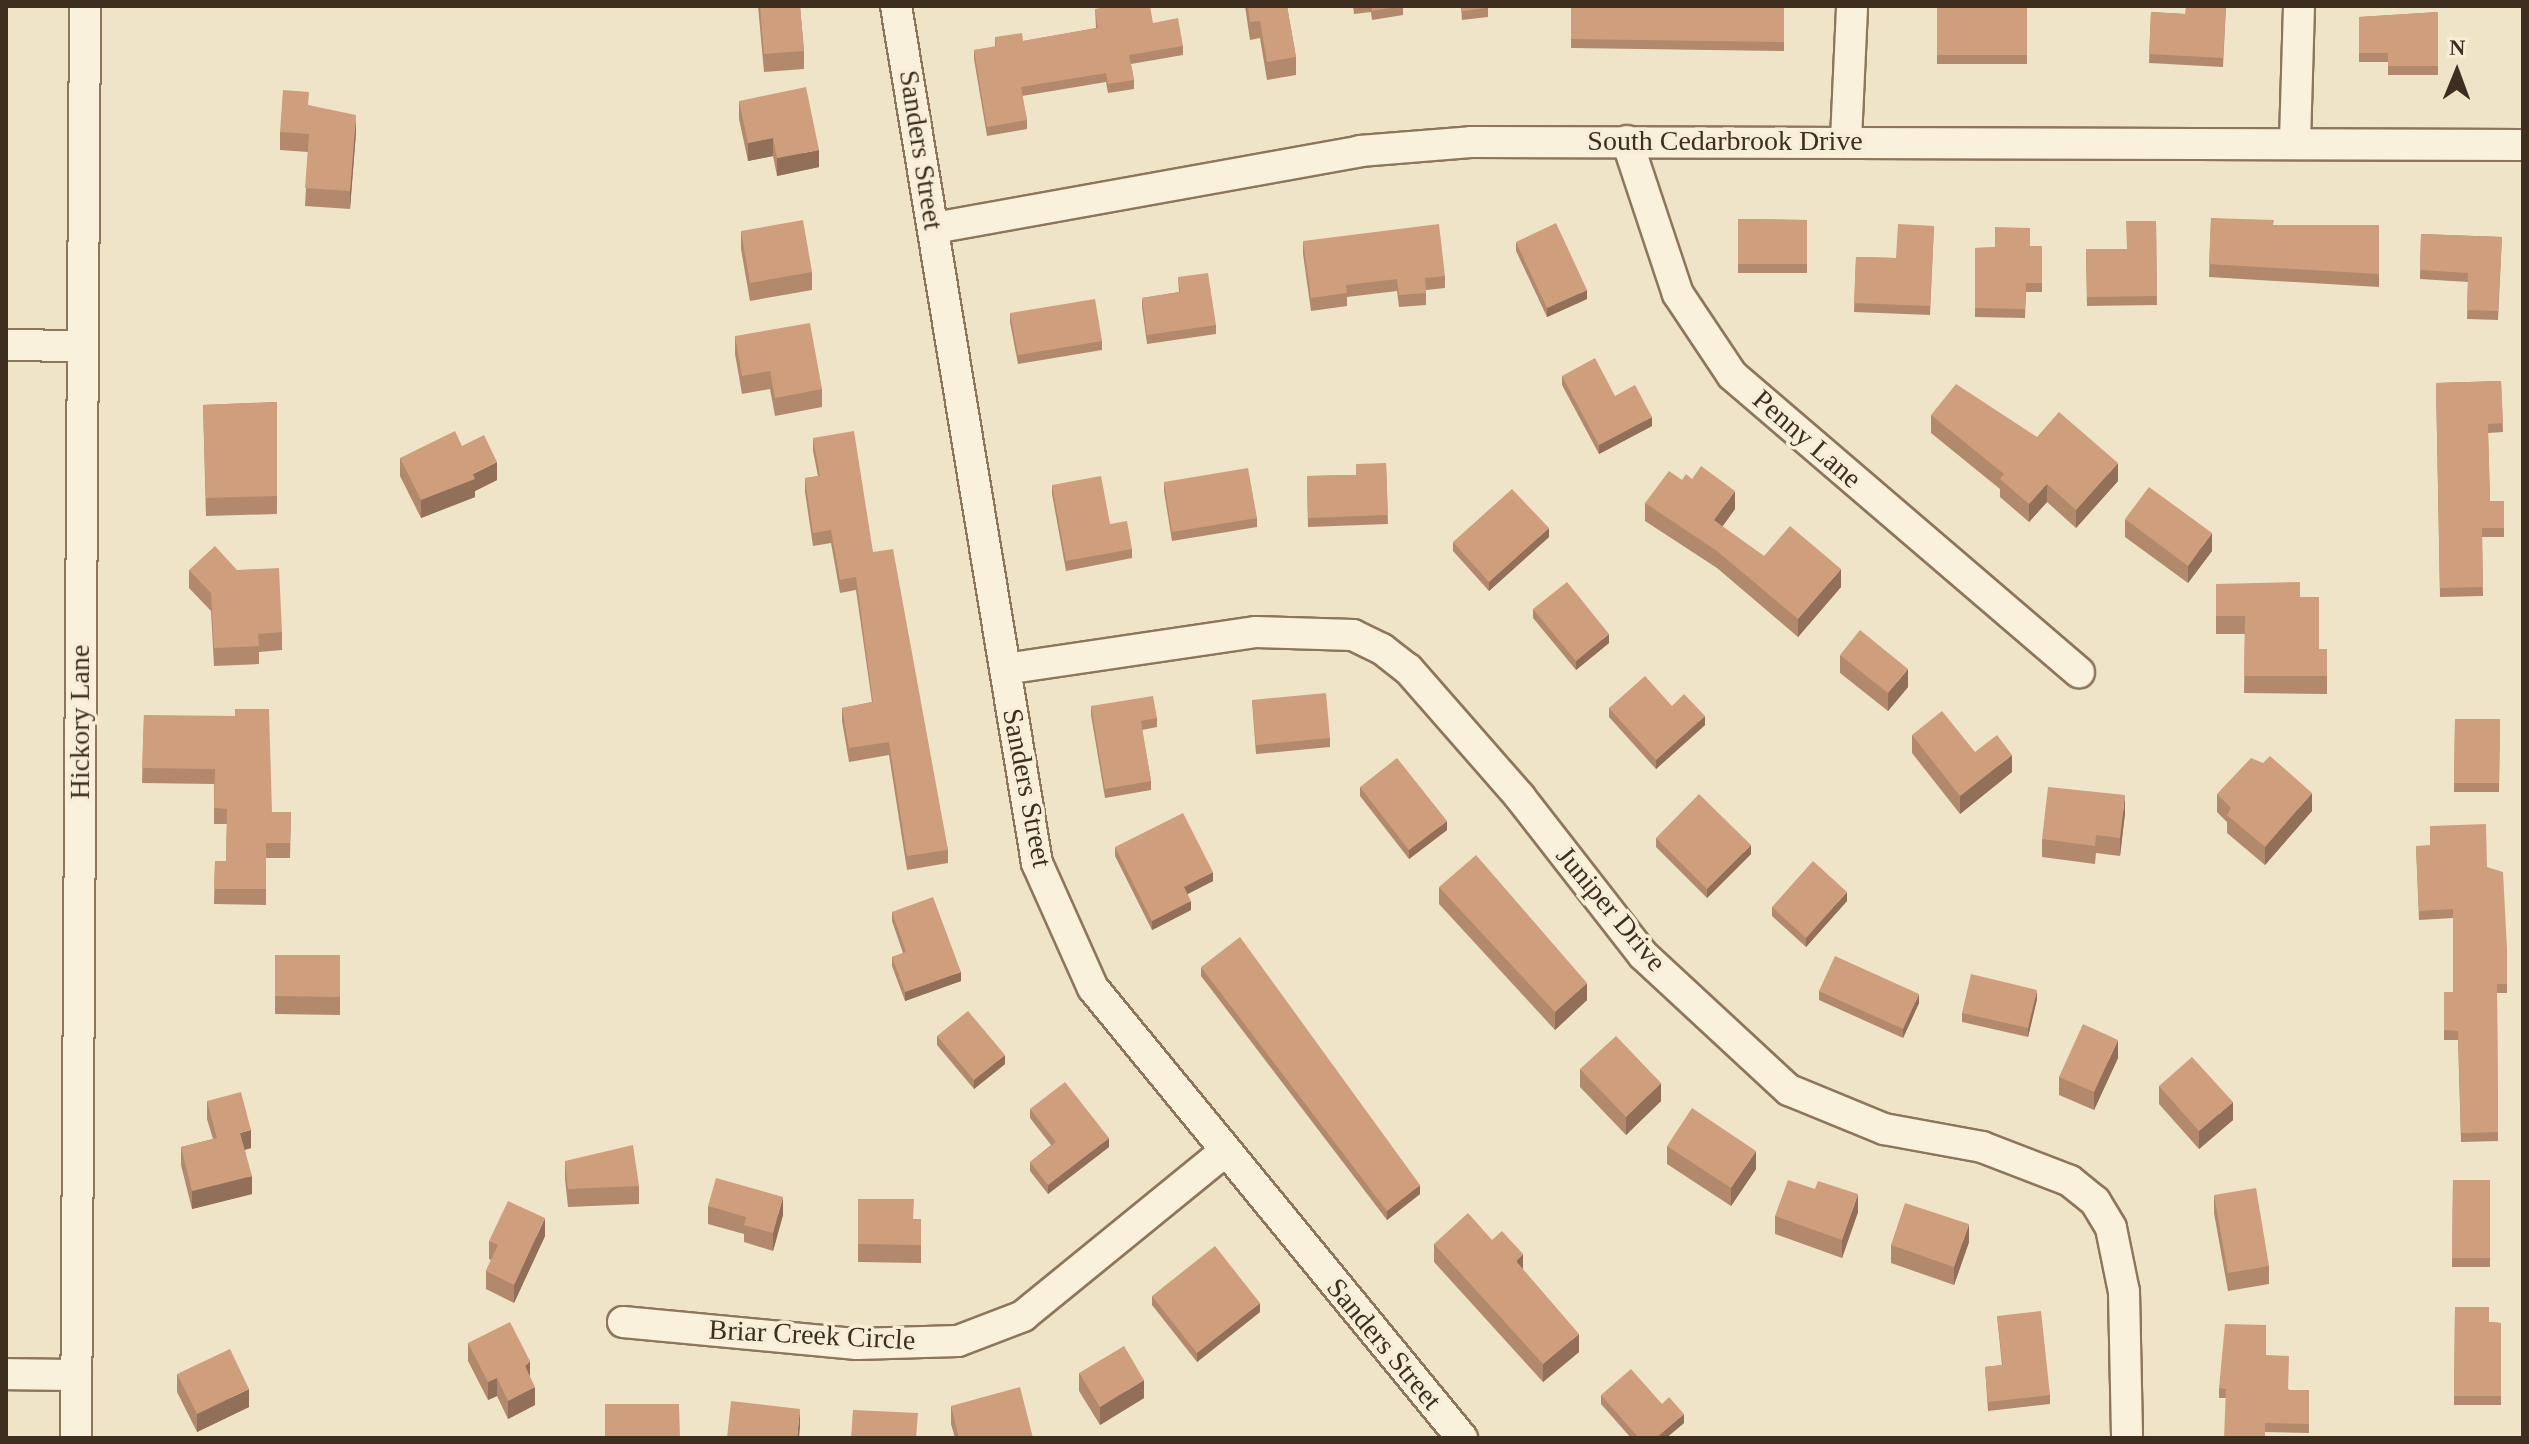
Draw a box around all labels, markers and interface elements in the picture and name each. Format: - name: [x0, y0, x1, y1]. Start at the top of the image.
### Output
- north arrow: [2417, 32, 2497, 112]
- text: N: [2449, 35, 2466, 60]
- street label: Sanders Street: [892, 68, 950, 232]
- street label: South Cedarbrook Drive: [1587, 124, 1863, 158]
- street label: Penny Lane: [1746, 383, 1868, 495]
- street label: Hickory Lane: [63, 645, 97, 799]
- street label: Sanders Street: [995, 706, 1059, 870]
- street label: Juniper Drive: [1549, 840, 1673, 978]
- street label: Sanders Street: [1319, 1272, 1449, 1416]
- street label: Briar Creek Circle: [708, 1313, 916, 1357]

